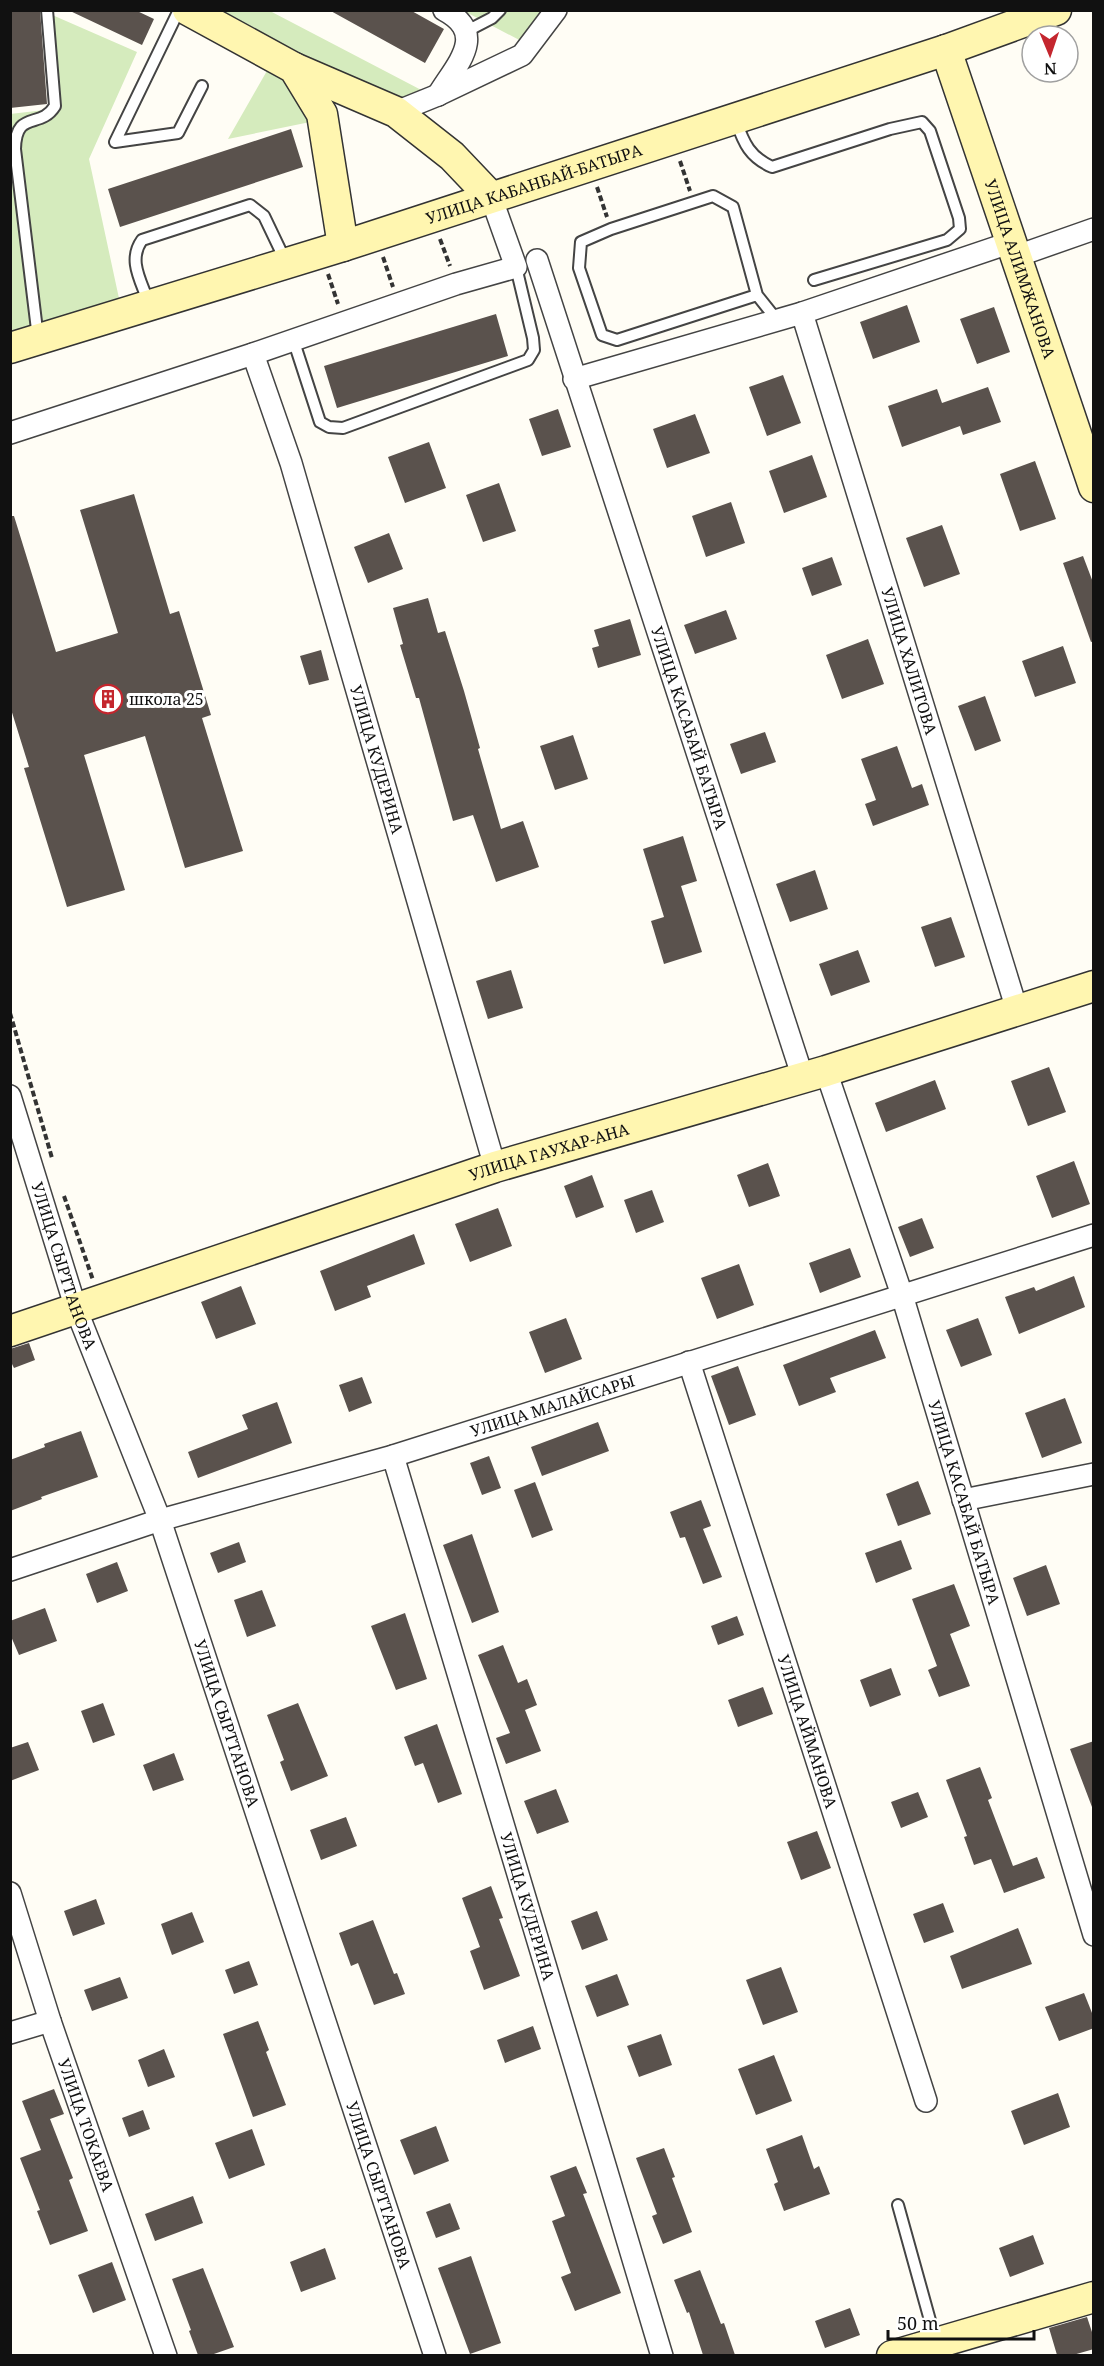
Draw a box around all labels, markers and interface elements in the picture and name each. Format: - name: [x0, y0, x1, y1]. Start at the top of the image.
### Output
- north arrow: [1020, 24, 1080, 84]
- text: N: [1043, 58, 1057, 80]
- street label: УЛИЦА КАБАНБАЙ-БАТЫРА: [423, 138, 645, 229]
- street label: УЛИЦА АЛИМЖАНОВА: [980, 176, 1061, 362]
- street label: УЛИЦА ХАЛИТОВА: [876, 584, 943, 738]
- street label: УЛИЦА КАСАБАЙ БАТЫРА: [646, 624, 733, 833]
- building icon: школа 25: [92, 683, 124, 715]
- street label: УЛИЦА КУДЕРИНА: [345, 683, 409, 837]
- place label: школа 25: [129, 688, 204, 710]
- street label: УЛИЦА ГАУХАР-АНА: [466, 1118, 632, 1186]
- street label: УЛИЦА СЫРТТАНОВА: [26, 1179, 102, 1353]
- street label: УЛИЦА МАЛАЙСАРЫ: [468, 1369, 637, 1442]
- street label: УЛИЦА КАСАБАЙ БАТЫРА: [923, 1398, 1005, 1608]
- street label: УЛИЦА СЫРТТАНОВА: [189, 1637, 265, 1810]
- street label: УЛИЦА АЙМАНОВА: [773, 1652, 843, 1812]
- street label: УЛИЦА КУДЕРИНА: [495, 1830, 560, 1984]
- street label: УЛИЦА ТОКАЕВА: [53, 2055, 119, 2195]
- street label: УЛИЦА СЫРТТАНОВА: [341, 2098, 417, 2272]
- scale bar: [888, 2303, 1034, 2341]
- text: 50 m: [897, 2311, 939, 2335]

